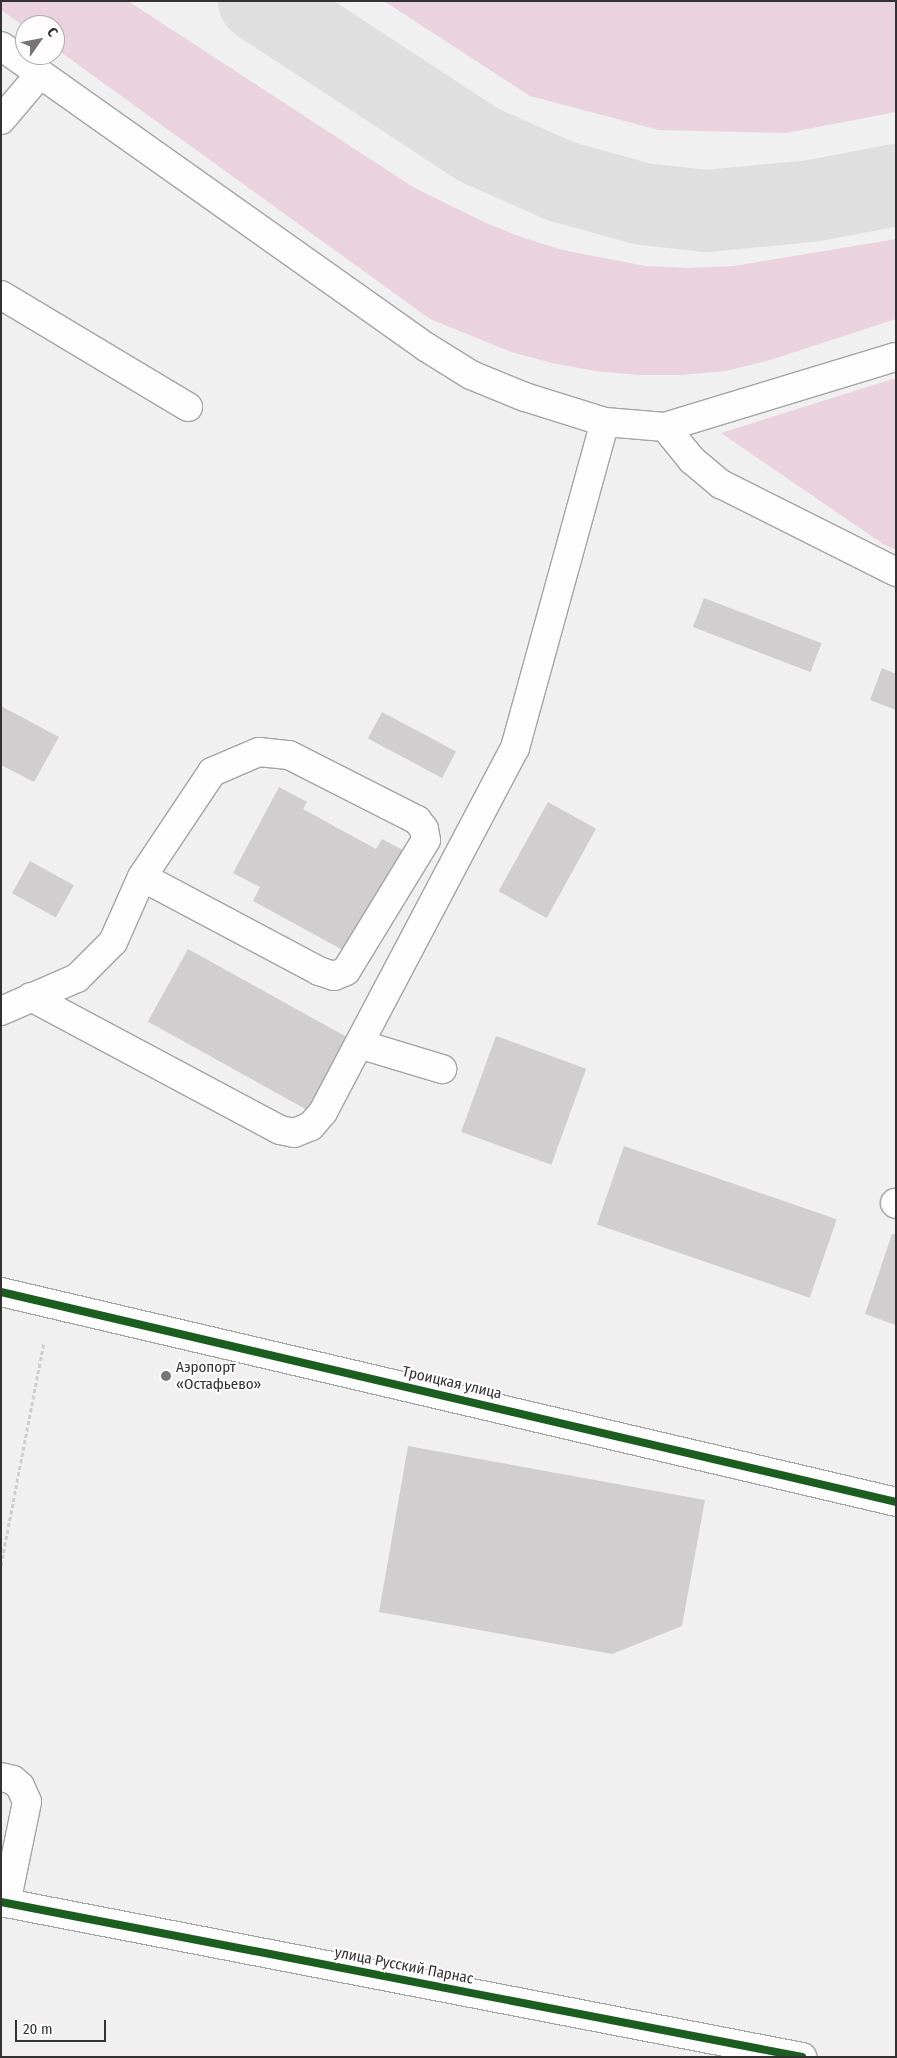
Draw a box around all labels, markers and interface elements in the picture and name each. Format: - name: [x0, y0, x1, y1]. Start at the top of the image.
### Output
- north arrow: [15, 15, 65, 65]
- text: С: [43, 24, 61, 40]
- place label: Аэропорт «Остафьево»: [176, 1358, 261, 1393]
- street label: Троицкая улица: [401, 1363, 503, 1403]
- marker: Аэропорт «Остафьево»: [160, 1370, 172, 1382]
- street label: улица Русский Парнас: [333, 1944, 475, 1988]
- scale bar: [18, 2010, 109, 2042]
- text: 20 m: [23, 2020, 53, 2038]

